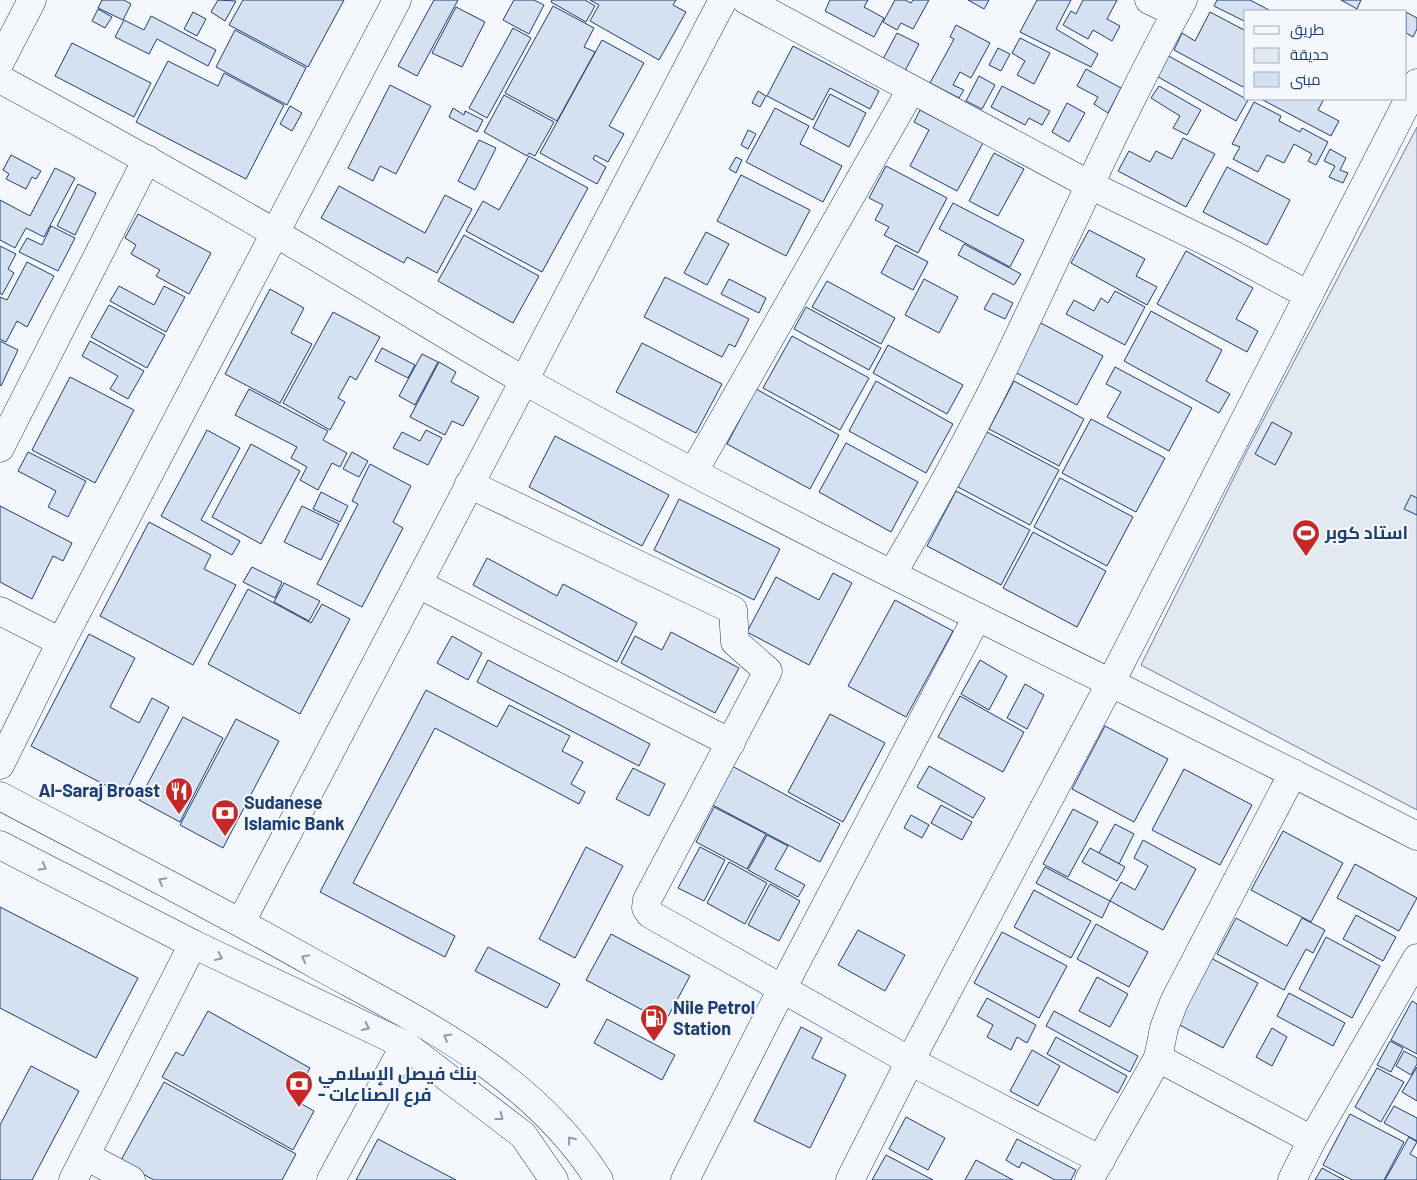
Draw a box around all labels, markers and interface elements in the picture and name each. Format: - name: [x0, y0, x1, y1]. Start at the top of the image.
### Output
- legend: [1244, 10, 1407, 100]
- text: طريق: [1290, 20, 1324, 40]
- text: حديقة: [1290, 45, 1329, 63]
- text: مبنى: [1290, 70, 1321, 90]
- sports icon: استاد كوبر: [1291, 518, 1321, 557]
- place label: استاد كوبر: [1324, 521, 1408, 544]
- restaurant icon: Al-Saraj Broast: [164, 776, 194, 815]
- place label: Al-Saraj Broast: [38, 779, 160, 801]
- place label: Sudanese Islamic Bank: [244, 791, 345, 834]
- bank icon: Sudanese Islamic Bank: [210, 798, 240, 837]
- one-way arrow: [38, 861, 47, 871]
- one-way arrow: [158, 877, 167, 887]
- one-way arrow: [214, 951, 223, 961]
- one-way arrow: [301, 954, 310, 964]
- place label: Nile Petrol Station: [673, 996, 755, 1039]
- fuel station icon: Nile Petrol Station: [639, 1003, 669, 1042]
- one-way arrow: [361, 1020, 370, 1031]
- one-way arrow: [443, 1034, 452, 1044]
- place label: بنك فيصل الإسلامي - فرع الصناعات: [318, 1062, 477, 1107]
- bank icon: بنك فيصل الإسلامي - فرع الصناعات: [284, 1069, 314, 1108]
- one-way arrow: [494, 1112, 503, 1120]
- one-way arrow: [567, 1137, 576, 1146]

